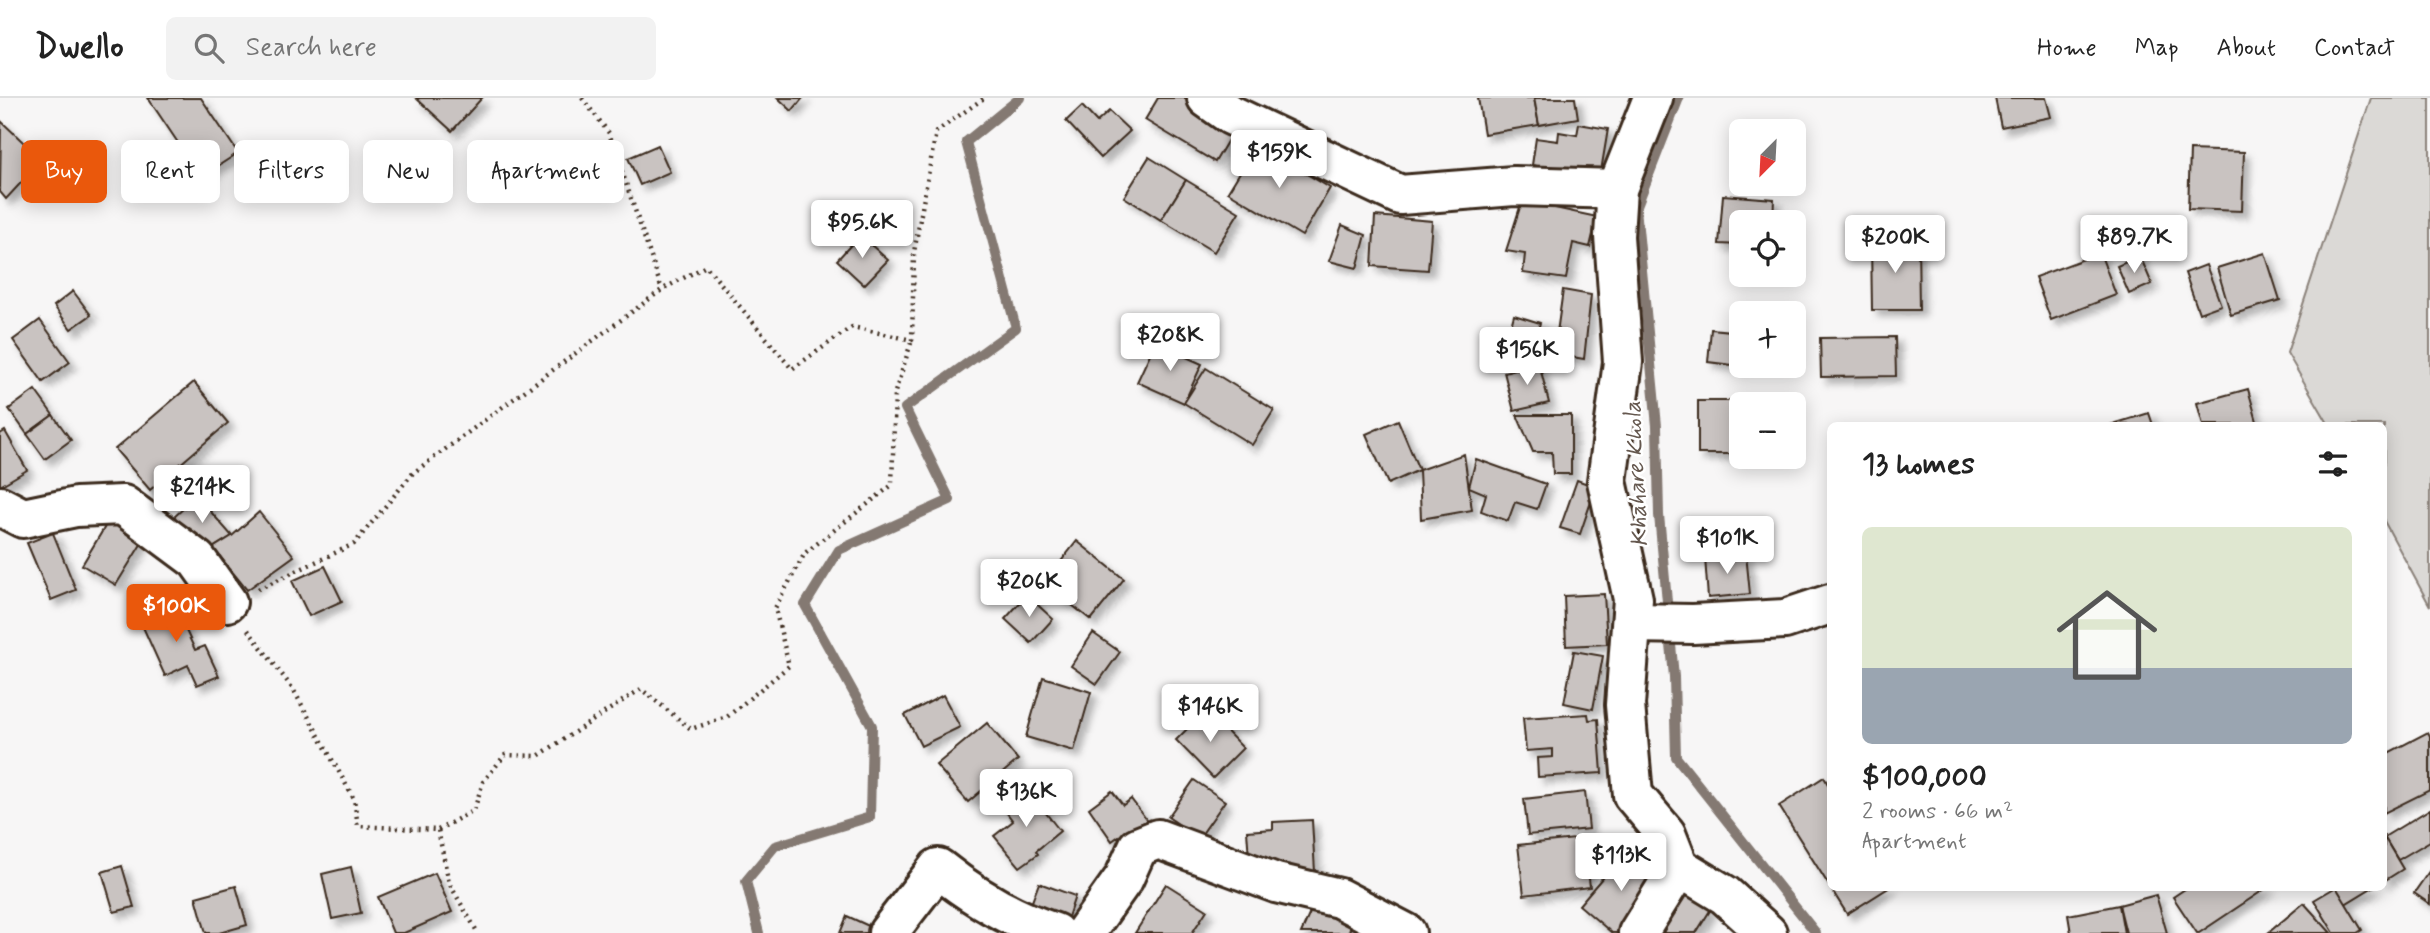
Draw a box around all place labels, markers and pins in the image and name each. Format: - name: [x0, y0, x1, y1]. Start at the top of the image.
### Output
- pin: $159K: [1230, 130, 1328, 190]
- pin: $95.6K: [805, 200, 919, 260]
- pin: $200K: [1846, 216, 1944, 275]
- pin: $89.7K: [2077, 216, 2191, 275]
- pin: $208K: [1121, 314, 1219, 373]
- pin: $156K: [1478, 328, 1576, 387]
- pin: $214K: [153, 466, 251, 525]
- pin: $101K: [1678, 517, 1776, 576]
- pin: $206K: [980, 560, 1078, 619]
- pin: $100K: [127, 584, 225, 644]
- pin: $146K: [1161, 684, 1259, 744]
- pin: $136K: [977, 770, 1075, 829]
- pin: $113K: [1572, 834, 1670, 893]

